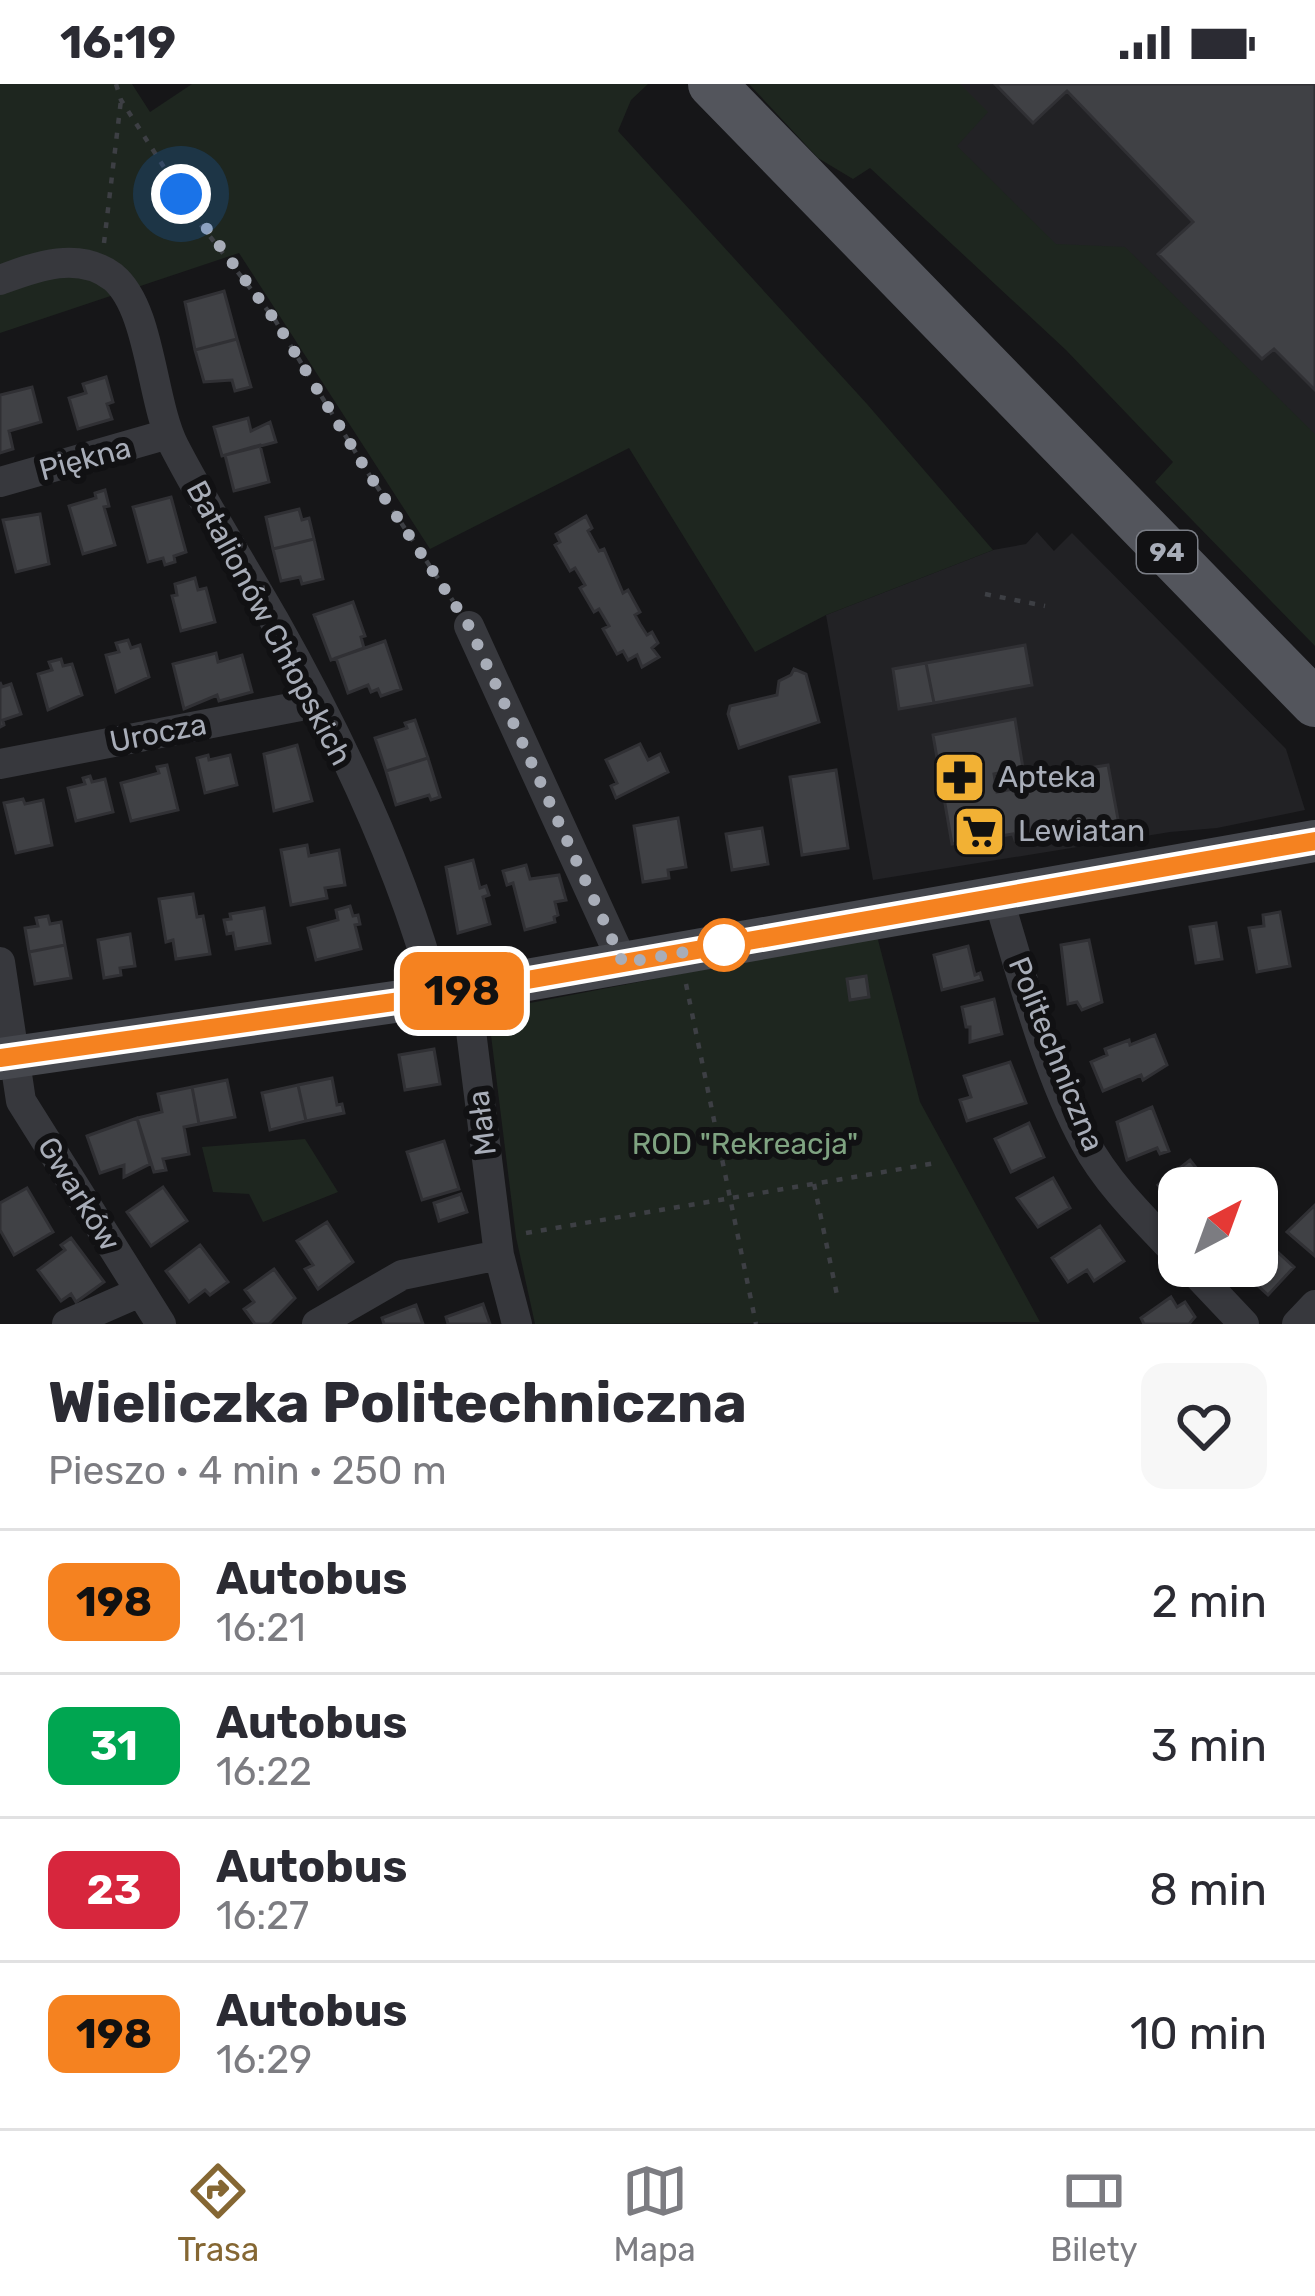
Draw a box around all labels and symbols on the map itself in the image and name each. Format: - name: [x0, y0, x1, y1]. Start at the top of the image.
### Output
- your location: [151, 164, 211, 224]
- street label: Piękna: [35, 430, 135, 488]
- street label: Batalionów Chłopskich: [179, 475, 359, 771]
- road number: 94: [1137, 531, 1197, 573]
- street label: Urocza: [107, 706, 209, 760]
- pharmacy icon: Apteka: [931, 749, 987, 805]
- place label: Apteka: [998, 759, 1096, 795]
- supermarket icon: Lewiatan: [951, 803, 1007, 859]
- place label: Lewiatan: [1018, 813, 1145, 849]
- unlabelled marker: [699, 920, 749, 970]
- line badge: 198: [393, 952, 531, 1030]
- street label: Politechniczna: [1001, 952, 1111, 1156]
- street label: Mała: [460, 1088, 504, 1158]
- park label: ROD "Rekreacja": [632, 1126, 858, 1162]
- street label: Gwarków: [30, 1130, 128, 1258]
- north arrow: [1158, 1167, 1278, 1287]

